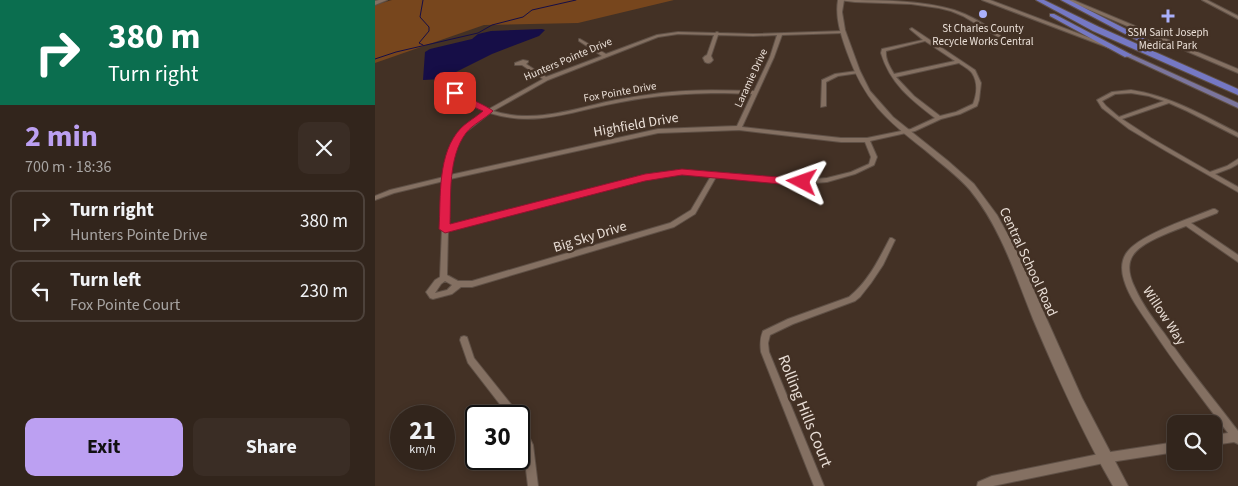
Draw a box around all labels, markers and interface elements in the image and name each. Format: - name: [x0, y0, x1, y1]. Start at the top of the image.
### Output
- marker: St Charles County Recycle Works Central: [977, 8, 989, 20]
- marker: SSM Saint Joseph Medical Park: [1161, 9, 1175, 23]
- text: 380 m: [108, 12, 200, 62]
- icon: right: [25, 20, 90, 85]
- place label: St Charles County Recycle Works Central: [932, 21, 1034, 49]
- place label: SSM Saint Joseph Medical Park: [1127, 25, 1209, 53]
- street label: Hunters Pointe Drive: [522, 33, 615, 84]
- street label: Laramie Drive: [731, 46, 771, 110]
- text: Turn right: [108, 58, 198, 90]
- pin: [434, 72, 476, 114]
- street label: Fox Pointe Drive: [582, 78, 658, 106]
- icon: arrive: [441, 79, 469, 107]
- street label: Highfield Drive: [592, 108, 680, 142]
- text: 2 min: [25, 115, 98, 158]
- button: close: [298, 122, 350, 174]
- position arrow: [775, 155, 827, 207]
- text: 700 m · 18:36: [25, 156, 112, 178]
- text: Turn right: [70, 197, 154, 224]
- street label: Central School Road: [994, 204, 1062, 320]
- icon: right: [27, 207, 55, 235]
- text: 380 m: [300, 208, 348, 235]
- street label: Big Sky Drive: [551, 216, 629, 258]
- text: Hunters Pointe Drive: [70, 224, 207, 246]
- text: Turn left: [70, 267, 141, 294]
- icon: left: [27, 277, 55, 305]
- text: 230 m: [300, 278, 348, 305]
- street label: Willow Way: [1138, 283, 1191, 350]
- text: Fox Pointe Court: [70, 294, 180, 316]
- street label: Rolling Hills Court: [772, 351, 838, 471]
- speed limit sign: 30: [465, 405, 530, 470]
- text: 21: [409, 413, 436, 449]
- map controls: [1167, 415, 1222, 470]
- button: search: [1167, 415, 1222, 470]
- button: Exit: [25, 418, 183, 476]
- button: Share: [193, 418, 350, 476]
- text: km/h: [409, 441, 436, 458]

